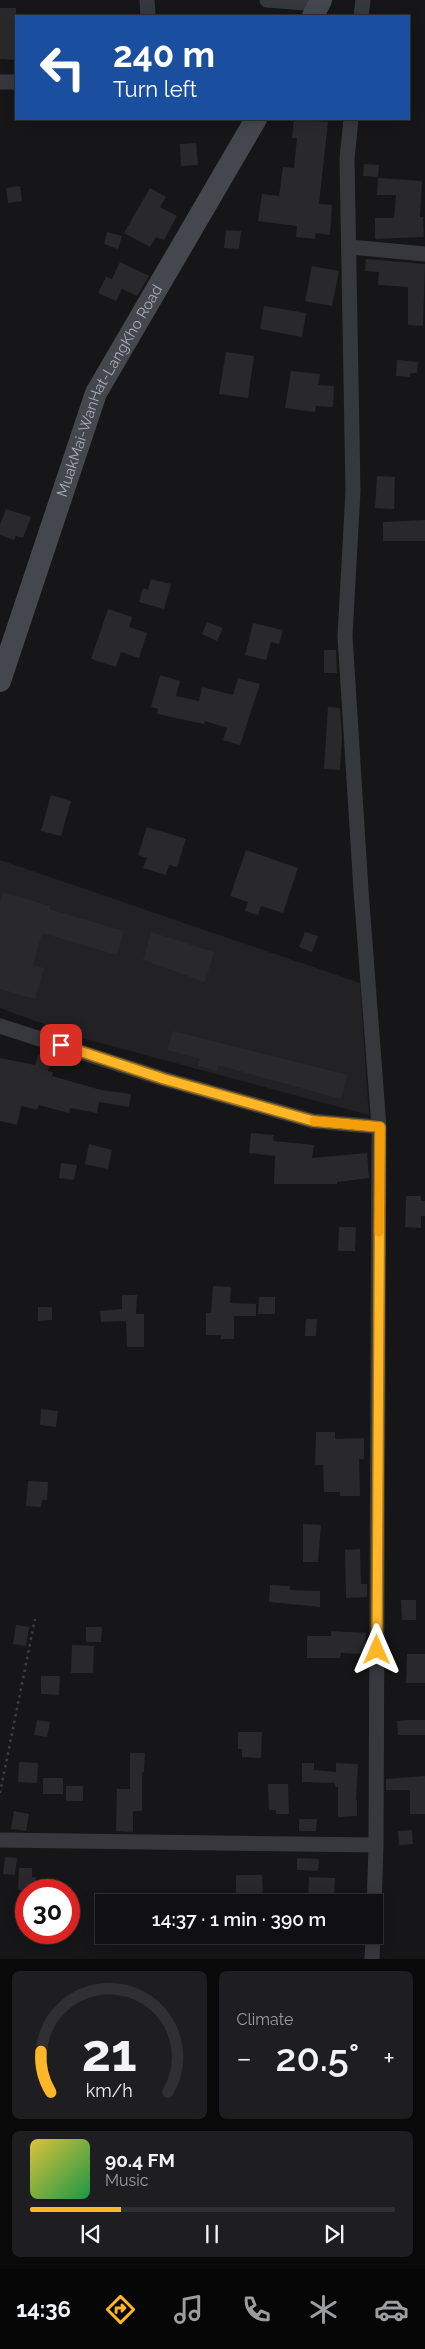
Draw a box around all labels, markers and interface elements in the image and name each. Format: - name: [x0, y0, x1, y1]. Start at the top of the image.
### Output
- text: 240 m: [113, 34, 215, 75]
- icon: left: [30, 35, 95, 100]
- text: Turn left: [113, 76, 197, 102]
- street label: MuakMai-WanHat-LangKho Road: [53, 281, 166, 499]
- pin: [40, 1024, 82, 1066]
- icon: arrive: [47, 1031, 75, 1059]
- position arrow: [350, 1623, 402, 1675]
- speed limit sign: 30: [15, 1879, 80, 1944]
- text: 14:37 · 1 min · 390 m: [152, 1908, 326, 1930]
- text: Climate: [237, 2010, 293, 2029]
- text: 21: [82, 2022, 137, 2083]
- text: 20.5°: [276, 2035, 359, 2080]
- text: −: [237, 2042, 252, 2075]
- text: +: [383, 2042, 395, 2075]
- text: km/h: [86, 2080, 133, 2101]
- text: 90.4 FM: [105, 2149, 175, 2171]
- text: Music: [105, 2171, 149, 2190]
- icon: previous: [77, 2220, 105, 2248]
- icon: pause: [198, 2220, 226, 2248]
- icon: next: [320, 2220, 348, 2248]
- icon: directions: [103, 2292, 138, 2327]
- icon: music: [171, 2292, 206, 2327]
- icon: phone: [239, 2292, 274, 2327]
- icon: climate: [306, 2292, 341, 2327]
- icon: car: [374, 2292, 409, 2327]
- text: 14:36: [16, 2296, 71, 2322]

